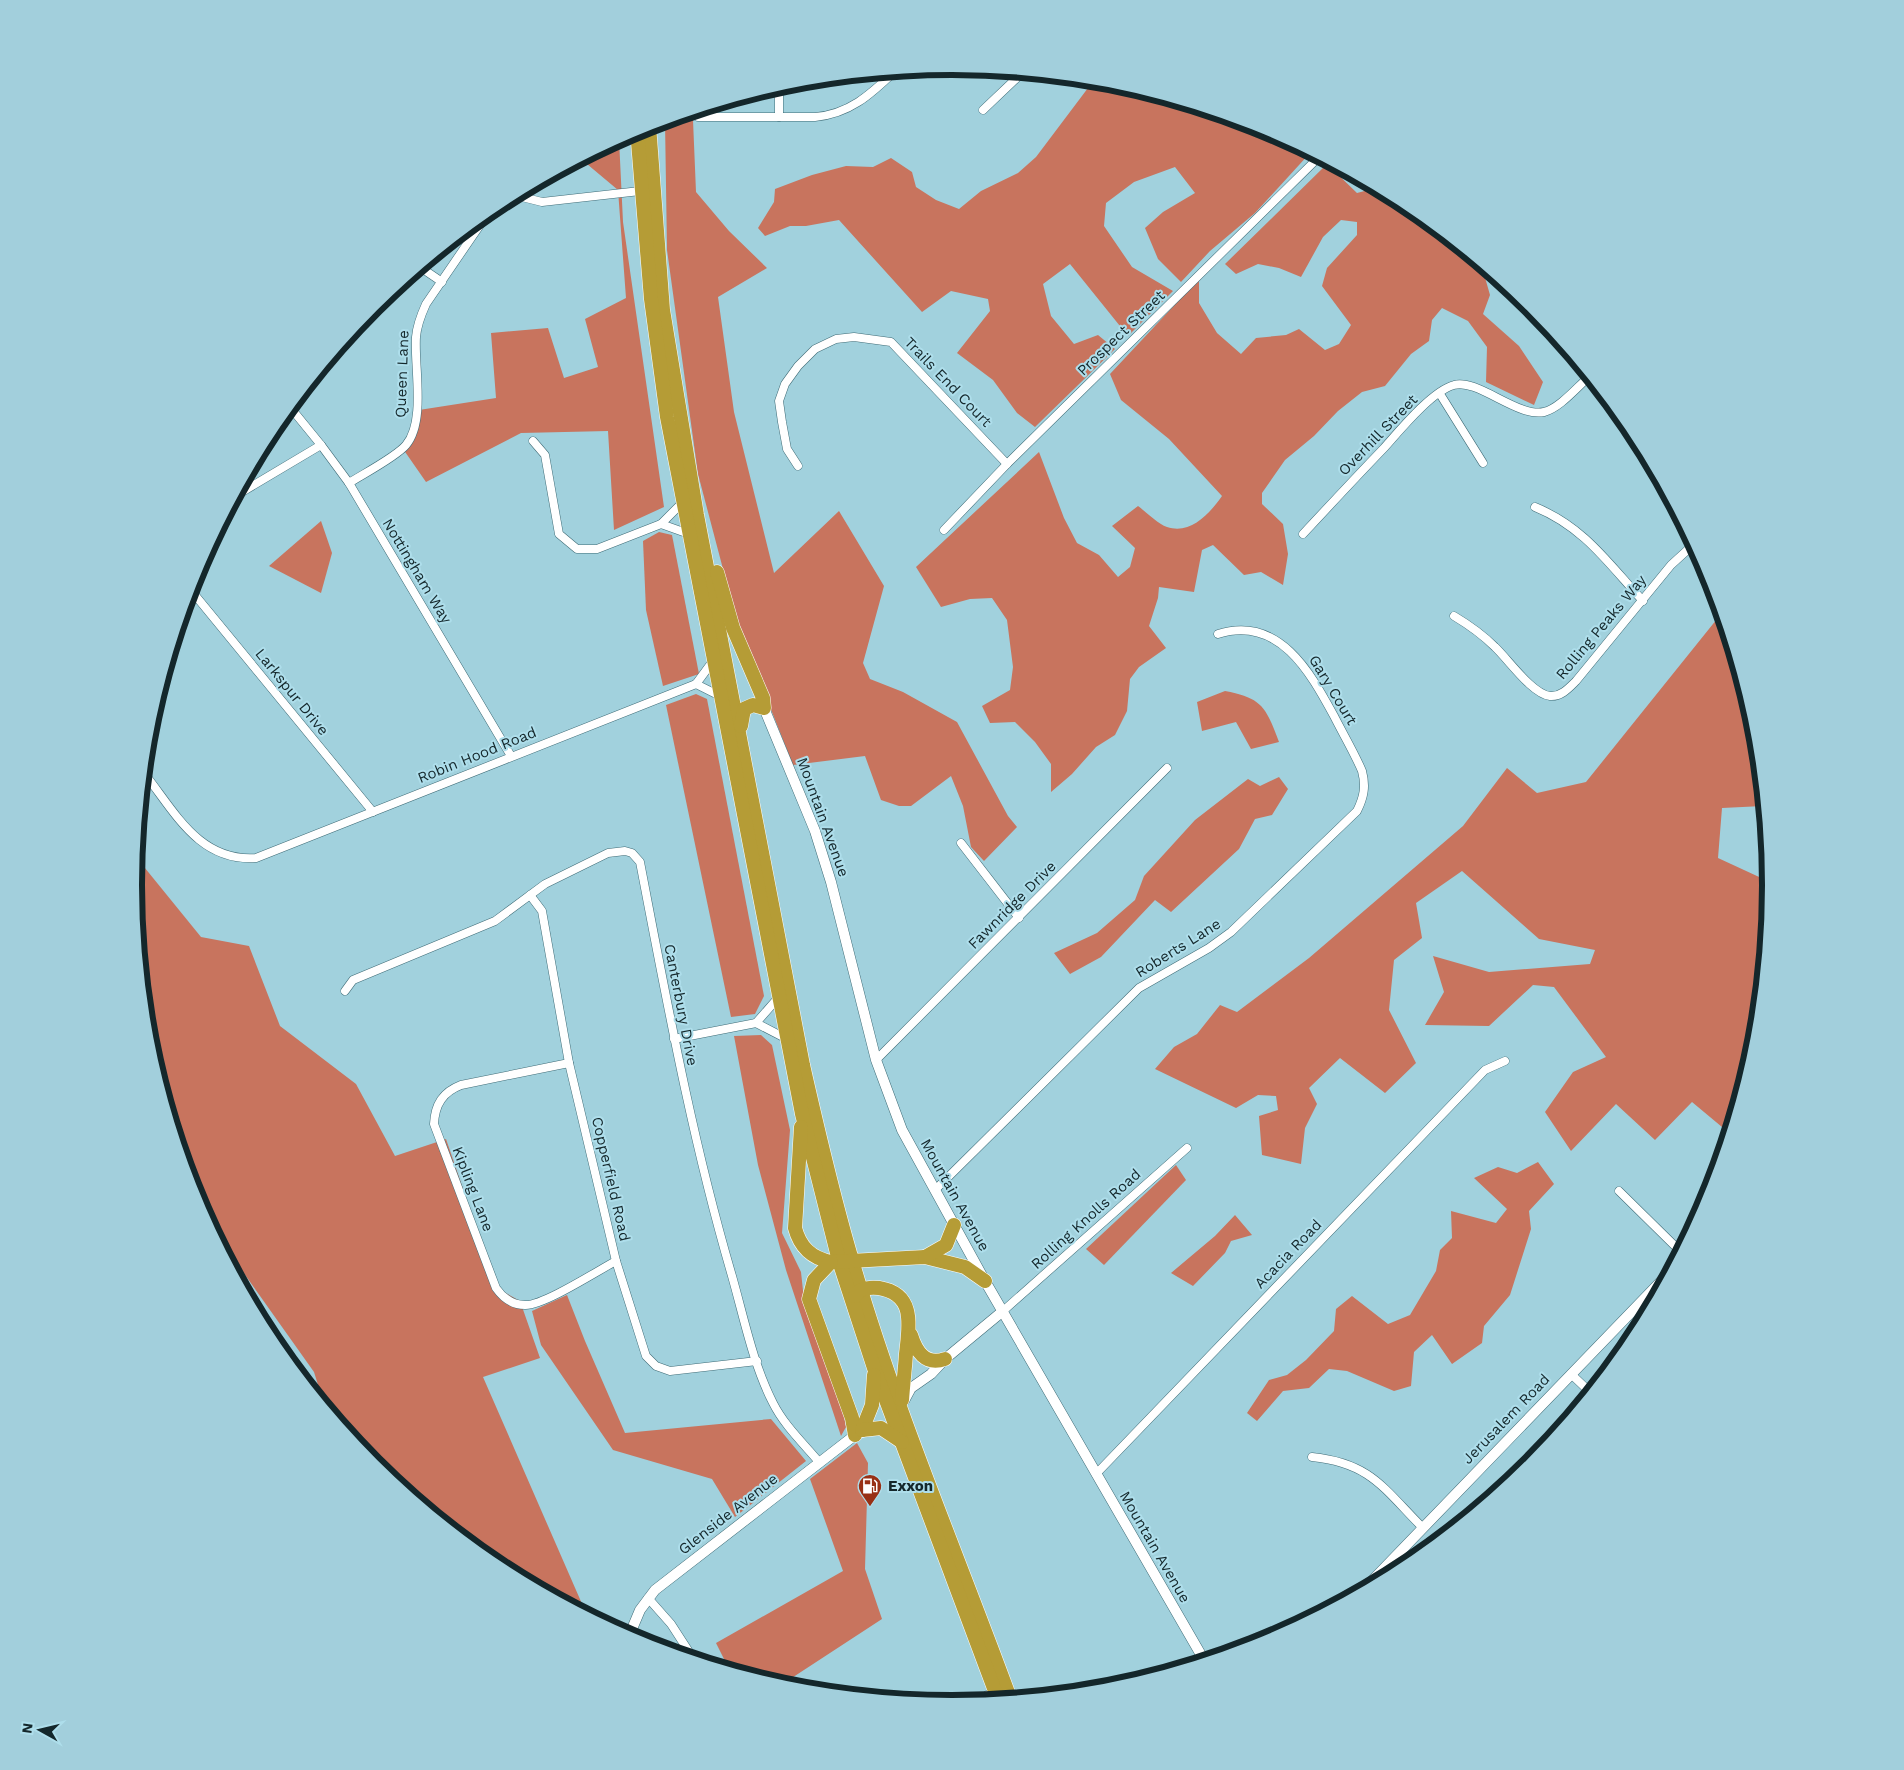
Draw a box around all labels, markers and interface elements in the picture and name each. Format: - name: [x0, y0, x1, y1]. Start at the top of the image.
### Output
- street label: Prospect Street: [1073, 286, 1169, 379]
- street label: Queen Lane: [391, 330, 413, 418]
- street label: Trails End Court: [901, 333, 996, 431]
- street label: Overhill Street: [1335, 390, 1422, 479]
- street label: Nottingham Way: [379, 515, 456, 627]
- street label: Rolling Peaks Way: [1552, 571, 1650, 683]
- street label: Larkspur Drive: [251, 645, 333, 739]
- street label: Gary Court: [1305, 652, 1361, 729]
- street label: Robin Hood Road: [415, 723, 539, 787]
- street label: Mountain Avenue: [793, 755, 853, 879]
- street label: Fawnridge Drive: [964, 857, 1060, 953]
- street label: Roberts Lane: [1132, 915, 1224, 981]
- street label: Canterbury Drive: [660, 943, 702, 1067]
- street label: Copperfield Road: [588, 1115, 634, 1243]
- street label: Mountain Avenue: [917, 1136, 993, 1254]
- street label: Kipling Lane: [449, 1144, 497, 1234]
- street label: Rolling Knolls Road: [1028, 1165, 1144, 1273]
- street label: Acacia Road: [1251, 1216, 1325, 1292]
- street label: Jerusalem Road: [1459, 1370, 1553, 1468]
- street label: Glenside Avenue: [675, 1470, 781, 1558]
- fuel station icon: Exxon: [857, 1473, 883, 1507]
- place label: Exxon: [888, 1477, 933, 1495]
- street label: Mountain Avenue: [1116, 1488, 1194, 1606]
- north arrow: [15, 1705, 65, 1755]
- text: N: [18, 1722, 36, 1734]

